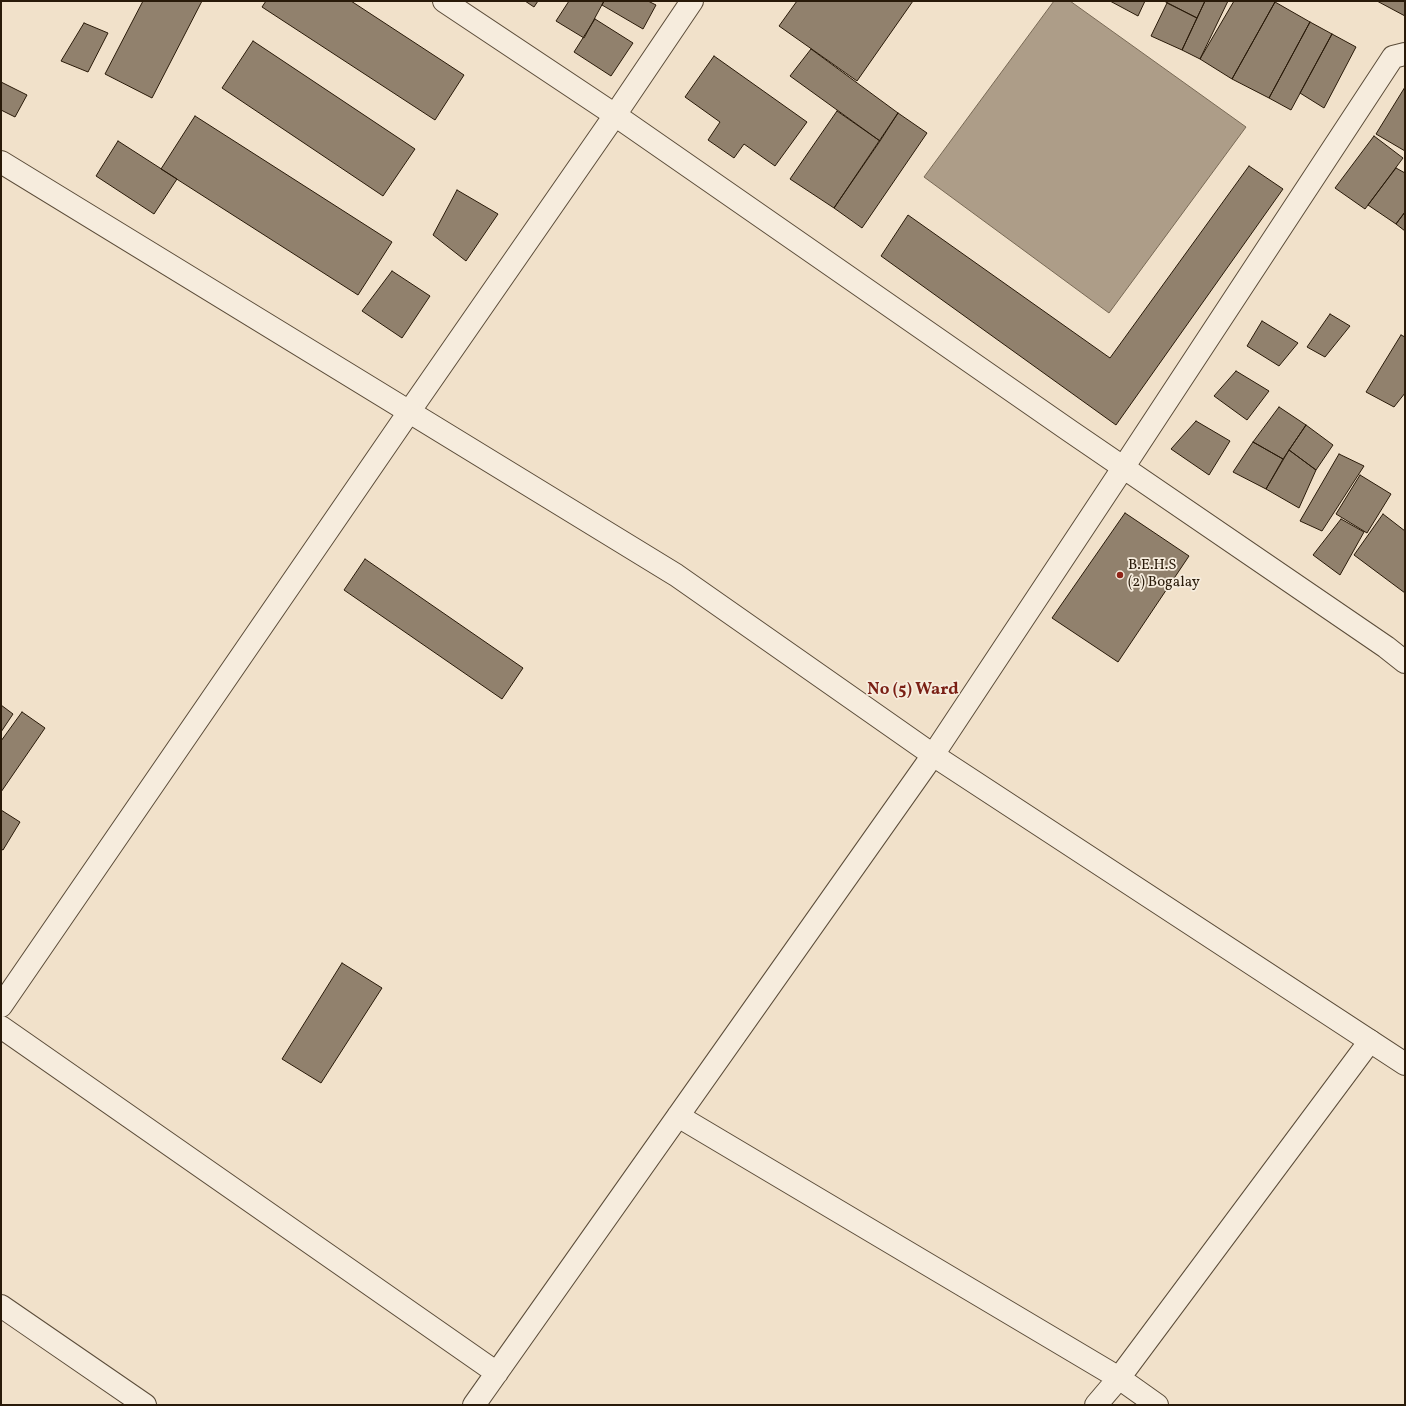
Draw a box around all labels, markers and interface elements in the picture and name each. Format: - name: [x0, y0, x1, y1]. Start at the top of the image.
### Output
- place label: B.E.H.S (2) Bogalay: [1128, 557, 1200, 592]
- marker: B.E.H.S (2) Bogalay: [1115, 570, 1125, 580]
- district label: No (5) Ward: [867, 681, 959, 701]

